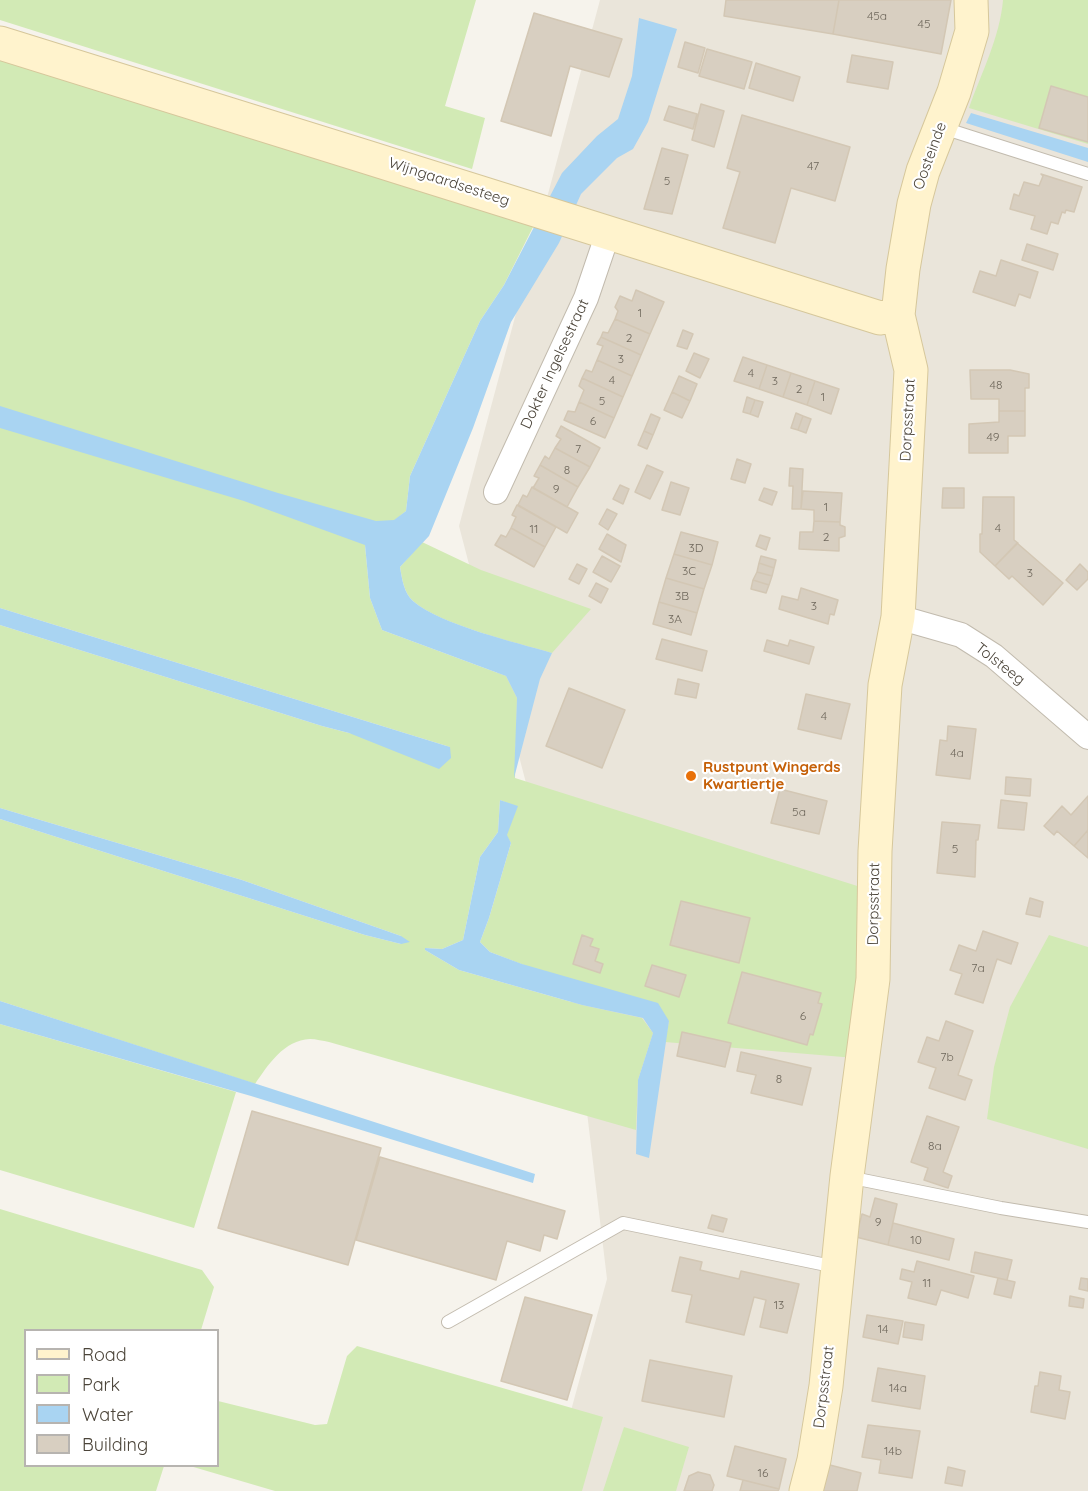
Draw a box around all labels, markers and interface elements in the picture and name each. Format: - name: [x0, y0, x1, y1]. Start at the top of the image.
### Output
- house number: 45a: [867, 9, 887, 23]
- house number: 45: [918, 17, 930, 31]
- street label: Oosteinde: [909, 120, 951, 192]
- street label: Wijngaardsesteeg: [386, 154, 512, 210]
- house number: 47: [807, 159, 819, 173]
- house number: 5: [664, 174, 670, 188]
- street label: Dokter Ingelsestraat: [517, 296, 593, 432]
- house number: 1: [638, 306, 642, 320]
- house number: 2: [626, 331, 632, 345]
- house number: 3: [618, 352, 624, 366]
- house number: 4: [748, 366, 754, 380]
- house number: 4: [609, 373, 615, 387]
- house number: 3: [772, 374, 778, 388]
- street label: Dorpsstraat: [897, 378, 919, 462]
- house number: 48: [990, 378, 1002, 392]
- house number: 2: [796, 382, 802, 396]
- house number: 1: [821, 390, 825, 404]
- house number: 5: [599, 394, 605, 408]
- house number: 6: [590, 414, 596, 428]
- house number: 49: [987, 430, 999, 444]
- house number: 7: [575, 442, 581, 456]
- house number: 8: [564, 463, 570, 477]
- house number: 9: [553, 482, 559, 496]
- house number: 1: [824, 500, 828, 514]
- house number: 4: [995, 521, 1001, 535]
- house number: 11: [530, 522, 538, 536]
- house number: 2: [823, 530, 829, 544]
- house number: 3D: [689, 541, 703, 555]
- house number: 3C: [682, 564, 696, 578]
- house number: 3: [1027, 566, 1033, 580]
- house number: 3B: [675, 589, 689, 603]
- house number: 3: [811, 599, 817, 613]
- house number: 3A: [668, 612, 682, 626]
- street label: Tolsteeg: [972, 639, 1028, 689]
- house number: 4: [821, 709, 827, 723]
- house number: 4a: [950, 746, 964, 760]
- place label: Rustpunt Wingerds Kwartiertje: [703, 758, 840, 793]
- marker: Rustpunt Wingerds Kwartiertje: [684, 769, 698, 783]
- house number: 5a: [792, 805, 806, 819]
- house number: 5: [952, 842, 958, 856]
- street label: Dorpsstraat: [864, 862, 884, 946]
- house number: 7a: [971, 961, 985, 975]
- house number: 6: [800, 1009, 806, 1023]
- house number: 7b: [940, 1050, 954, 1064]
- house number: 8: [776, 1072, 782, 1086]
- house number: 8a: [928, 1139, 942, 1153]
- house number: 9: [875, 1215, 881, 1229]
- house number: 10: [910, 1233, 922, 1247]
- house number: 11: [923, 1276, 931, 1290]
- house number: 13: [774, 1298, 784, 1312]
- house number: 14: [878, 1322, 888, 1336]
- legend: [24, 1329, 219, 1467]
- text: Road: [82, 1343, 127, 1366]
- street label: Dorpsstraat: [810, 1345, 838, 1429]
- text: Park: [82, 1373, 120, 1396]
- house number: 14a: [889, 1381, 907, 1395]
- text: Water: [82, 1403, 133, 1426]
- text: Building: [82, 1433, 148, 1456]
- house number: 14b: [884, 1444, 902, 1458]
- house number: 16: [758, 1466, 768, 1480]

